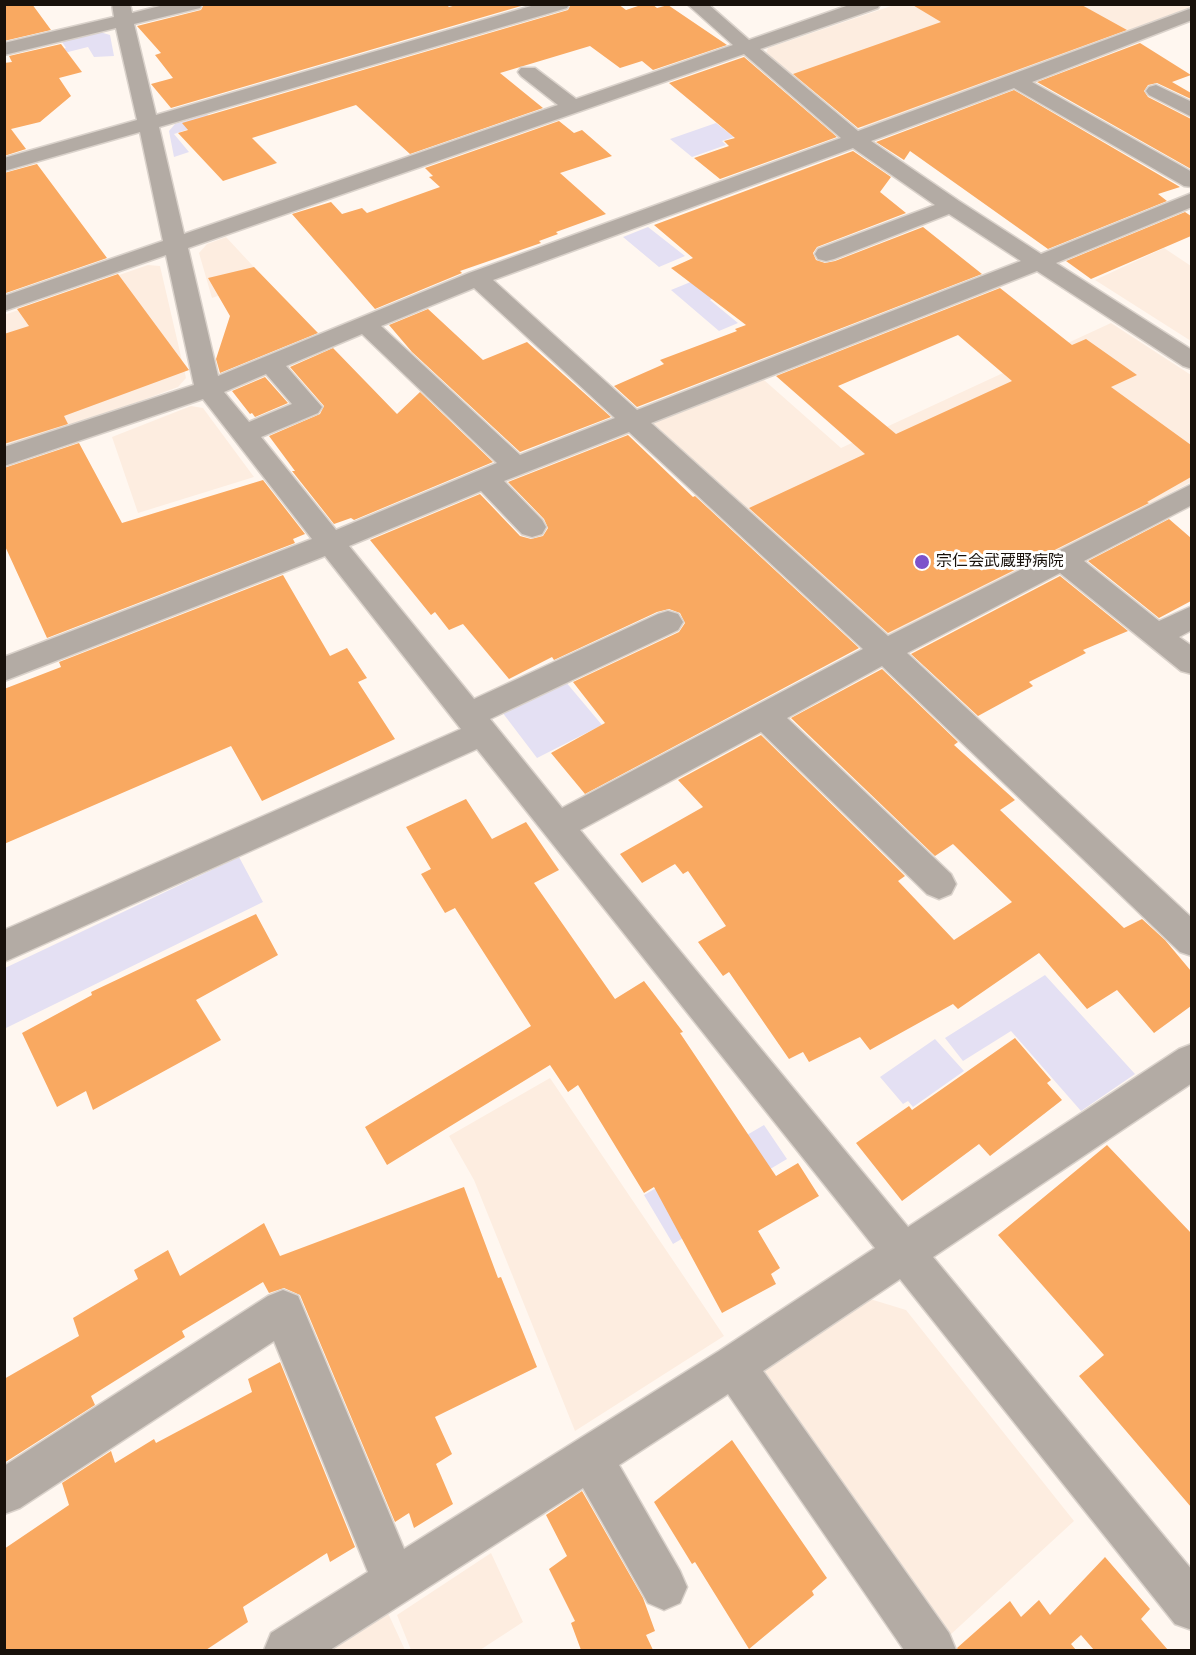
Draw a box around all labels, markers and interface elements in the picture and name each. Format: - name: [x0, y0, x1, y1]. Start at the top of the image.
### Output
- place label: 宗仁会武蔵野病院: [936, 552, 1064, 572]
- marker: 宗仁会武蔵野病院: [913, 553, 931, 571]

